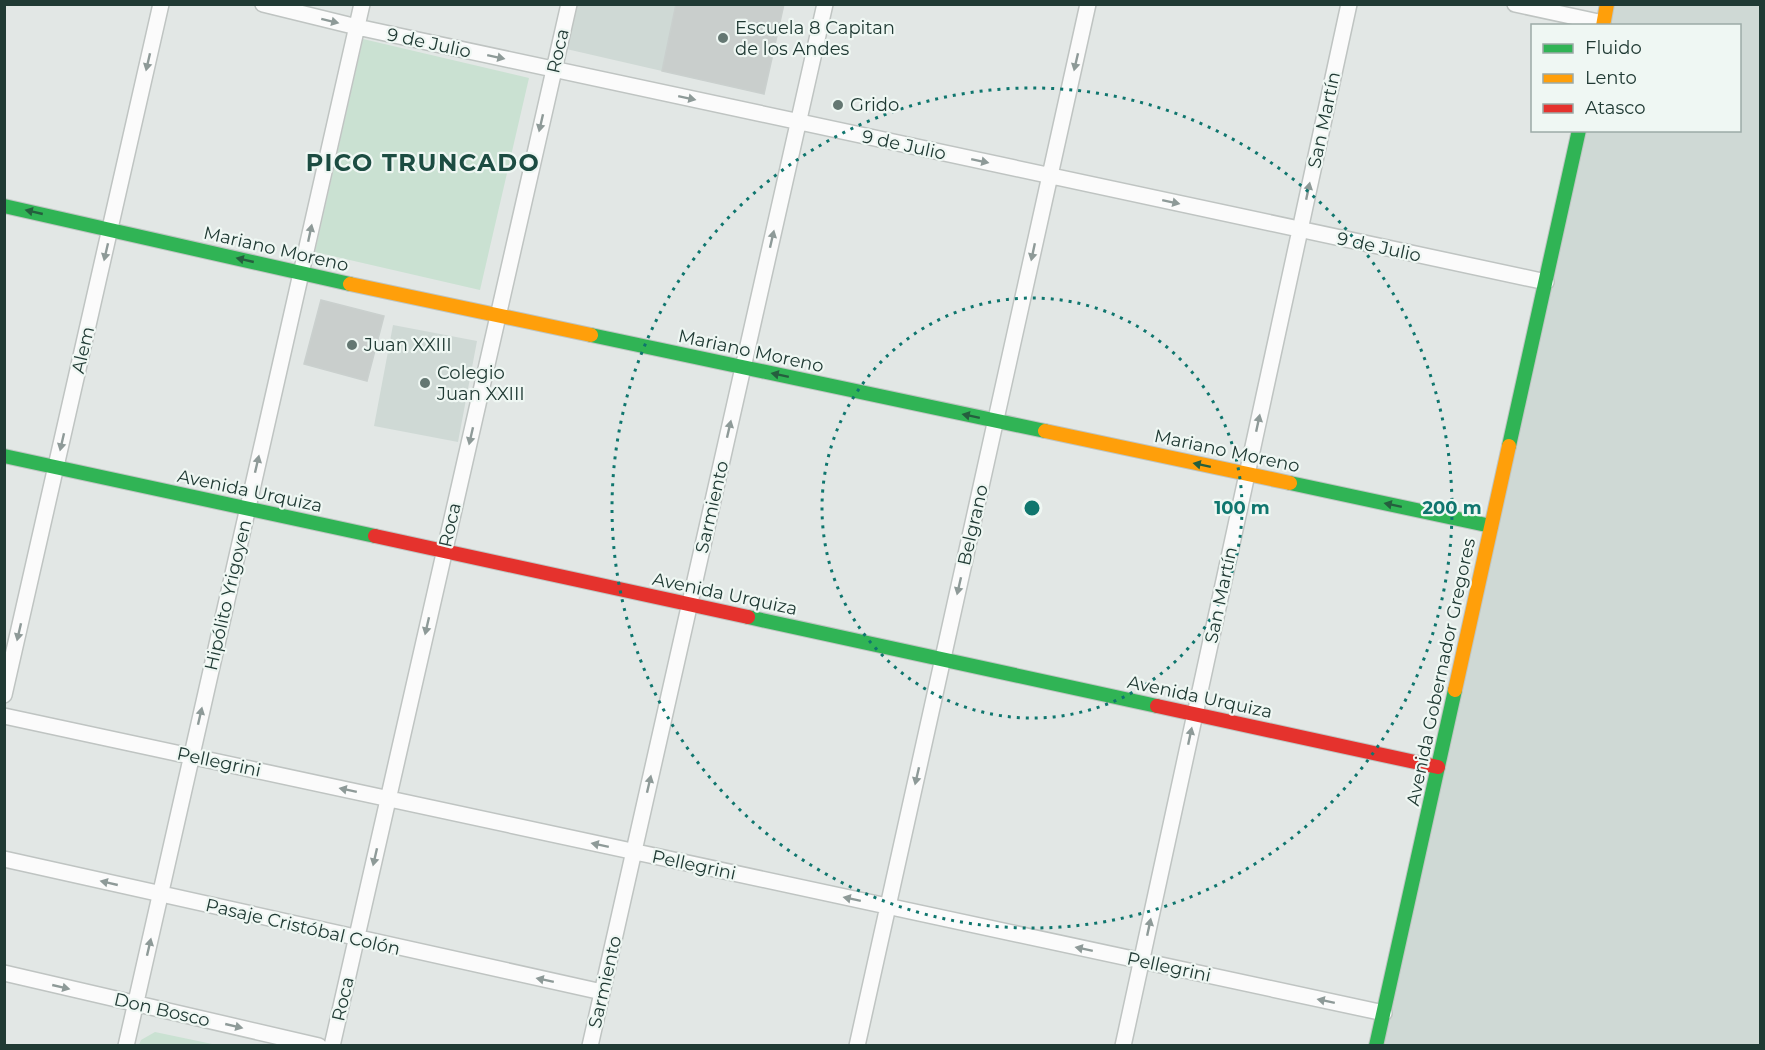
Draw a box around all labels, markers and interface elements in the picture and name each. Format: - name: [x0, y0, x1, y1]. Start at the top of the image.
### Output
- one-way arrow: [321, 16, 339, 26]
- place label: Escuela 8 Capitan de los Andes: [735, 17, 895, 60]
- street label: 9 de Julio: [385, 23, 473, 63]
- legend: [1531, 24, 1741, 132]
- street label: Roca: [542, 27, 574, 75]
- marker: Escuela 8 Capitan de los Andes: [716, 31, 730, 45]
- text: Fluido: [1585, 37, 1642, 59]
- one-way arrow: [143, 52, 153, 71]
- one-way arrow: [1070, 52, 1080, 71]
- one-way arrow: [487, 53, 506, 62]
- text: Lento: [1585, 67, 1637, 89]
- street label: San Martín: [1303, 70, 1345, 170]
- one-way arrow: [677, 94, 696, 103]
- place label: Grido: [850, 94, 899, 116]
- text: Atasco: [1585, 97, 1645, 119]
- marker: Grido: [831, 98, 845, 112]
- one-way arrow: [536, 114, 545, 133]
- street label: 9 de Julio: [860, 125, 948, 165]
- district label: PICO TRUNCADO: [306, 148, 540, 177]
- one-way arrow: [971, 157, 990, 166]
- one-way arrow: [1304, 182, 1314, 200]
- one-way arrow: [1161, 198, 1180, 207]
- one-way arrow: [25, 207, 43, 217]
- street label: Mariano Moreno: [201, 222, 351, 276]
- one-way arrow: [306, 224, 315, 243]
- street label: 9 de Julio: [1335, 227, 1423, 267]
- one-way arrow: [768, 230, 778, 249]
- one-way arrow: [100, 243, 110, 261]
- one-way arrow: [1028, 243, 1038, 261]
- one-way arrow: [235, 255, 254, 265]
- street label: Alem: [67, 324, 99, 376]
- street label: Mariano Moreno: [676, 325, 826, 377]
- place label: Juan XXIII: [363, 334, 452, 356]
- marker: Juan XXIII: [345, 338, 359, 352]
- place label: Colegio Juan XXIII: [436, 362, 525, 405]
- one-way arrow: [770, 370, 789, 379]
- marker: Colegio Juan XXIII: [418, 376, 432, 390]
- one-way arrow: [961, 410, 980, 420]
- one-way arrow: [1254, 413, 1263, 432]
- one-way arrow: [725, 420, 735, 439]
- street label: Mariano Moreno: [1152, 425, 1302, 477]
- one-way arrow: [465, 427, 475, 445]
- one-way arrow: [56, 433, 66, 451]
- one-way arrow: [253, 455, 263, 474]
- street label: Sarmiento: [691, 459, 733, 555]
- one-way arrow: [1193, 459, 1212, 469]
- street label: Avenida Urquiza: [176, 465, 324, 517]
- street label: Belgrano: [953, 482, 993, 568]
- text: 100 m: [1214, 497, 1270, 519]
- text: 200 m: [1422, 497, 1482, 519]
- centre of rings: [1022, 498, 1042, 518]
- one-way arrow: [1383, 500, 1402, 509]
- street label: Roca: [434, 501, 466, 549]
- street label: Hipólito Yrigoyen: [200, 517, 256, 673]
- street label: Avenida Gobernador Gregores: [1402, 536, 1480, 808]
- street label: San Martín: [1200, 545, 1242, 645]
- street label: Avenida Urquiza: [651, 568, 799, 620]
- one-way arrow: [954, 577, 964, 595]
- one-way arrow: [422, 617, 431, 636]
- one-way arrow: [13, 623, 23, 641]
- street label: Avenida Urquiza: [1126, 671, 1274, 723]
- one-way arrow: [196, 707, 206, 725]
- one-way arrow: [1186, 726, 1195, 745]
- street label: Pellegrini: [175, 742, 263, 782]
- one-way arrow: [912, 767, 921, 786]
- one-way arrow: [645, 774, 655, 793]
- one-way arrow: [338, 785, 357, 794]
- one-way arrow: [591, 839, 609, 849]
- street label: Pellegrini: [650, 845, 738, 885]
- one-way arrow: [370, 848, 379, 867]
- one-way arrow: [100, 877, 118, 887]
- street label: Pasaje Cristóbal Colón: [203, 894, 403, 960]
- one-way arrow: [843, 894, 862, 903]
- one-way arrow: [1144, 918, 1154, 936]
- street label: Sarmiento: [584, 934, 626, 1030]
- one-way arrow: [144, 938, 154, 956]
- one-way arrow: [1074, 944, 1093, 953]
- street label: Pellegrini: [1125, 947, 1213, 987]
- street label: Roca: [327, 975, 359, 1023]
- one-way arrow: [535, 975, 554, 984]
- one-way arrow: [52, 982, 71, 992]
- street label: Don Bosco: [112, 988, 212, 1032]
- one-way arrow: [1317, 996, 1336, 1005]
- one-way arrow: [224, 1022, 243, 1032]

